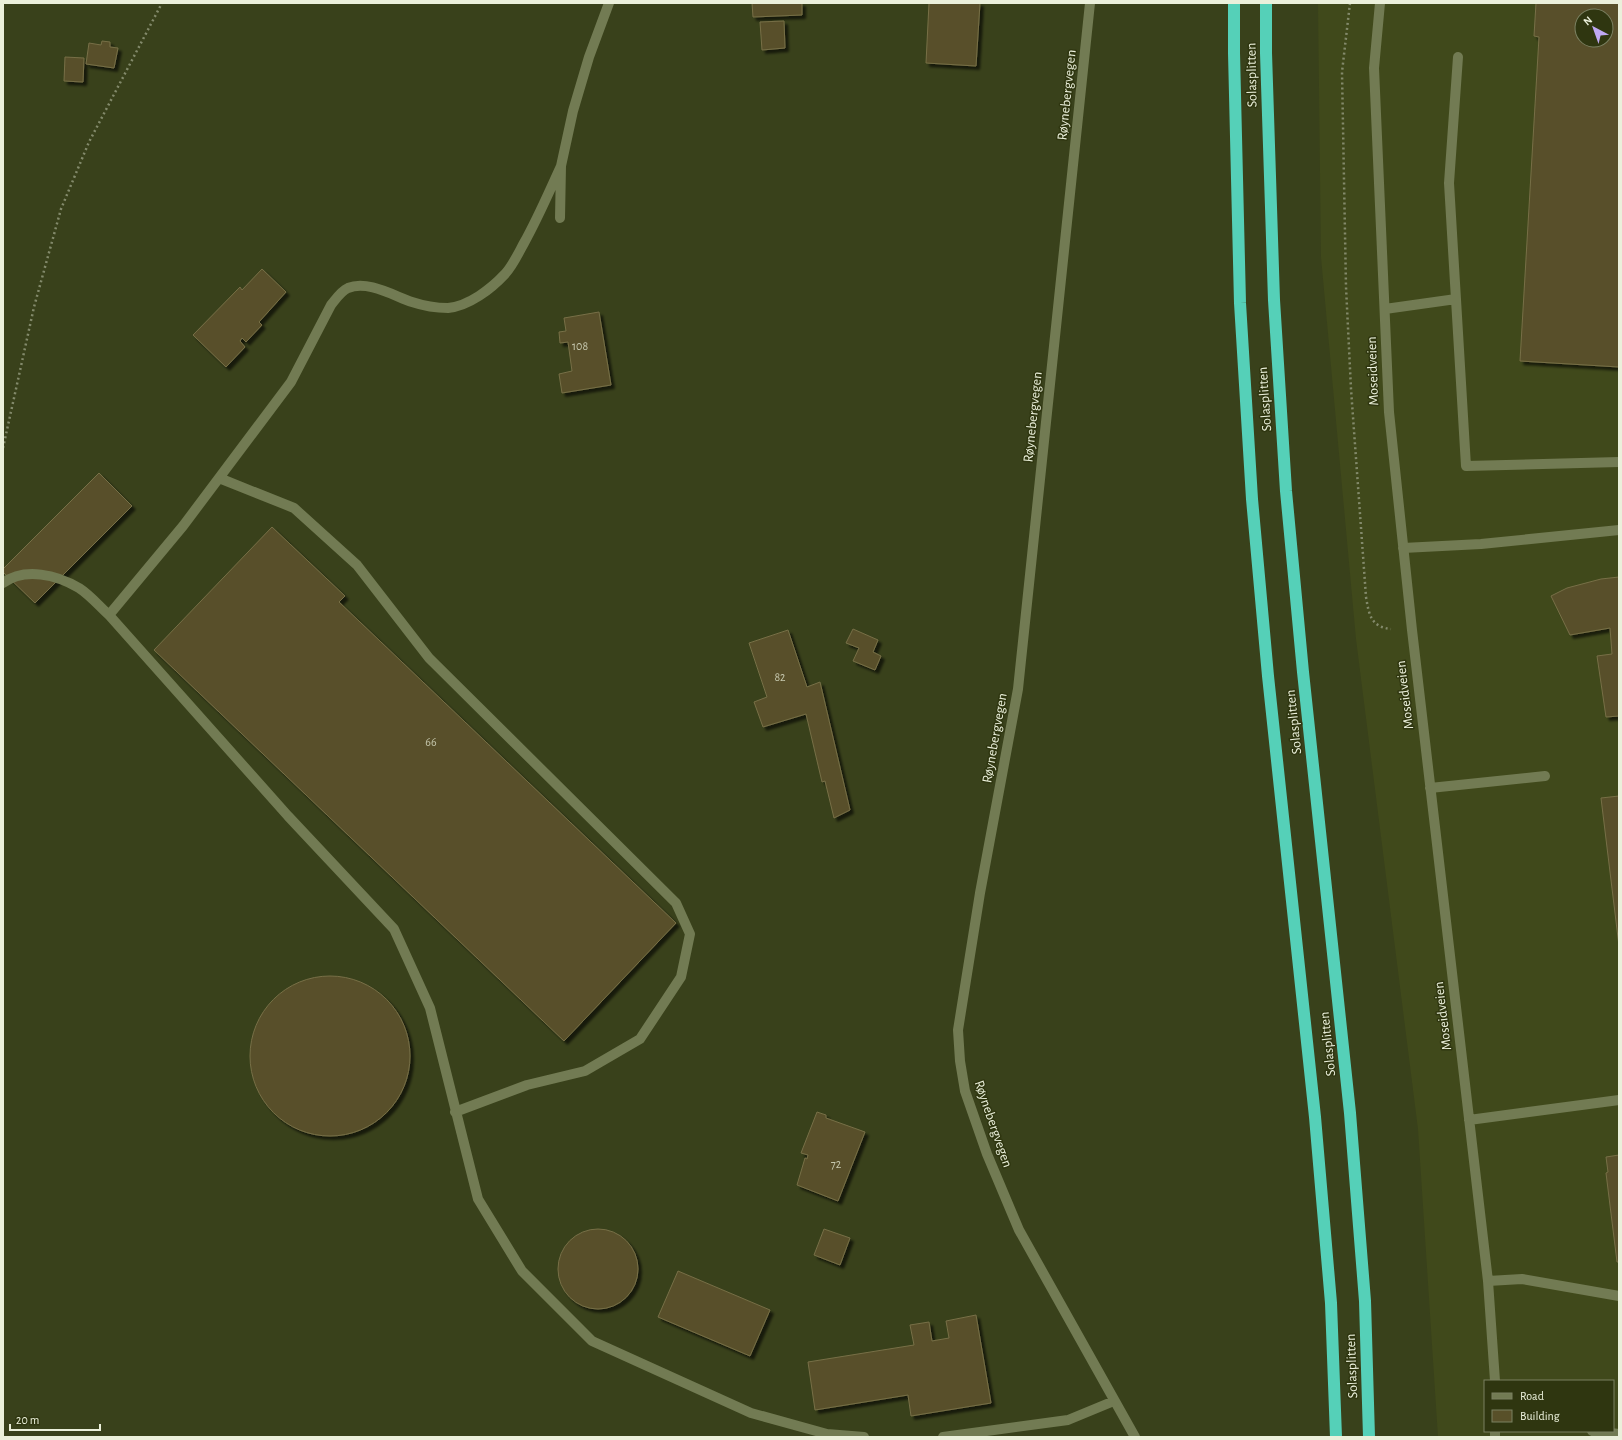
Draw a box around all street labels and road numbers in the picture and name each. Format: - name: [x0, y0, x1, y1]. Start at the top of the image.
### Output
- street label: Solasplitten: [1244, 43, 1260, 107]
- street label: Røynebergvegen: [1055, 49, 1079, 141]
- street label: Moseidveien: [1365, 336, 1381, 406]
- street label: Solasplitten: [1256, 366, 1274, 432]
- street label: Røynebergvegen: [1021, 371, 1045, 463]
- street label: Moseidveien: [1394, 660, 1416, 730]
- street label: Solasplitten: [1284, 689, 1304, 755]
- street label: Røynebergvegen: [980, 692, 1010, 784]
- street label: Moseidveien: [1432, 981, 1454, 1051]
- street label: Solasplitten: [1318, 1011, 1338, 1077]
- street label: Røynebergvegen: [972, 1079, 1014, 1169]
- street label: Solasplitten: [1344, 1333, 1360, 1399]

